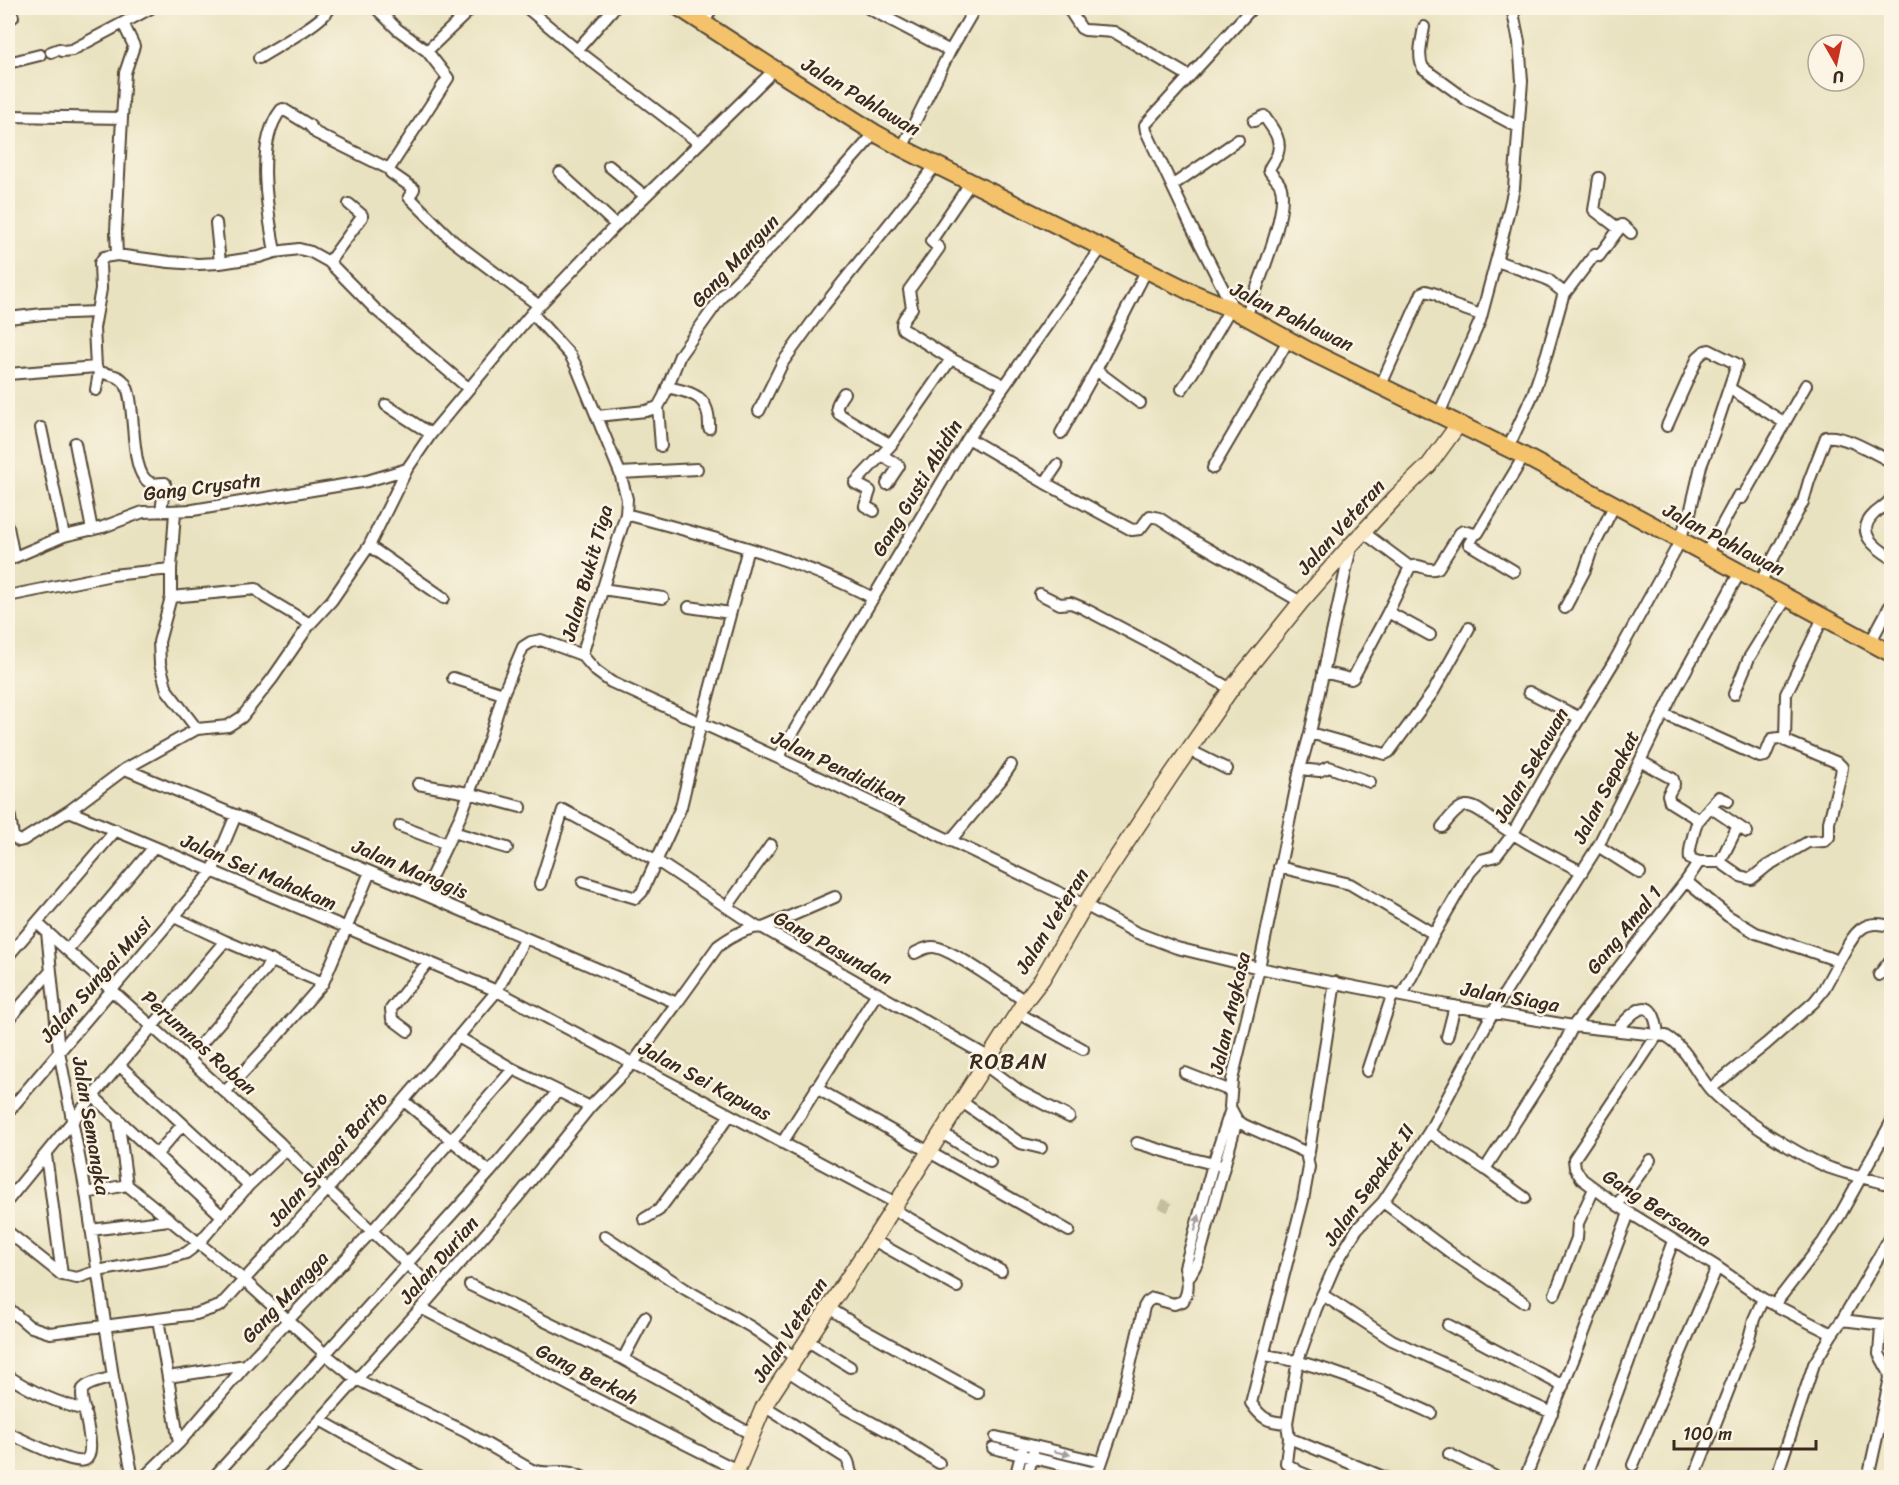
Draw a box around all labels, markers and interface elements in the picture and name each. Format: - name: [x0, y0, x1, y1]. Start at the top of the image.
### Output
- north arrow: [1806, 33, 1866, 93]
- street label: Jalan Pahlawan: [794, 47, 927, 147]
- text: U: [1829, 62, 1846, 93]
- street label: Gang Mangun: [682, 206, 788, 316]
- street label: Jalan Pahlawan: [1223, 271, 1360, 362]
- street label: Gang Gusti Abidin: [862, 412, 972, 564]
- street label: Gang Crysatn: [141, 462, 263, 512]
- street label: Jalan Veteran: [1287, 471, 1394, 584]
- street label: Jalan Pahlawan: [1656, 493, 1791, 587]
- street label: Jalan Bukit Tiga: [551, 501, 623, 646]
- street label: Jalan Sekawan: [1483, 700, 1578, 830]
- street label: Jalan Pendidikan: [764, 720, 913, 816]
- street label: Jalan Sepakat: [1562, 724, 1650, 851]
- street label: Jalan Sei Mahakam: [174, 823, 343, 921]
- street label: Jalan Manggis: [346, 828, 474, 909]
- street label: Jalan Veteran: [1005, 861, 1099, 982]
- street label: Gang Amal 1: [1577, 878, 1671, 982]
- street label: Gang Pasundan: [767, 901, 899, 995]
- street label: Jalan Sungai Musi: [30, 908, 162, 1052]
- street label: Jalan Angkasa: [1199, 948, 1261, 1078]
- street label: Jalan Siaga: [1457, 971, 1563, 1023]
- street label: Perumnas Roban: [133, 981, 265, 1105]
- street label: Jalan Sei Kapuas: [631, 1031, 779, 1131]
- district label: ROBAN: [970, 1042, 1048, 1081]
- street label: Jalan Semangka: [61, 1053, 121, 1199]
- street label: Jalan Sungai Barito: [258, 1083, 397, 1236]
- street label: Jalan Sepakat II: [1313, 1117, 1424, 1254]
- street label: Gang Bersama: [1595, 1159, 1719, 1257]
- street label: Jalan Durian: [390, 1207, 488, 1313]
- one-way arrow: [1193, 1213, 1202, 1231]
- street label: Gang Mangga: [232, 1242, 338, 1352]
- street label: Jalan Veteran: [742, 1270, 837, 1391]
- street label: Gang Berkah: [530, 1333, 644, 1415]
- scale bar: [1674, 1413, 1816, 1451]
- text: 100 m: [1683, 1418, 1732, 1450]
- one-way arrow: [1053, 1449, 1072, 1459]

